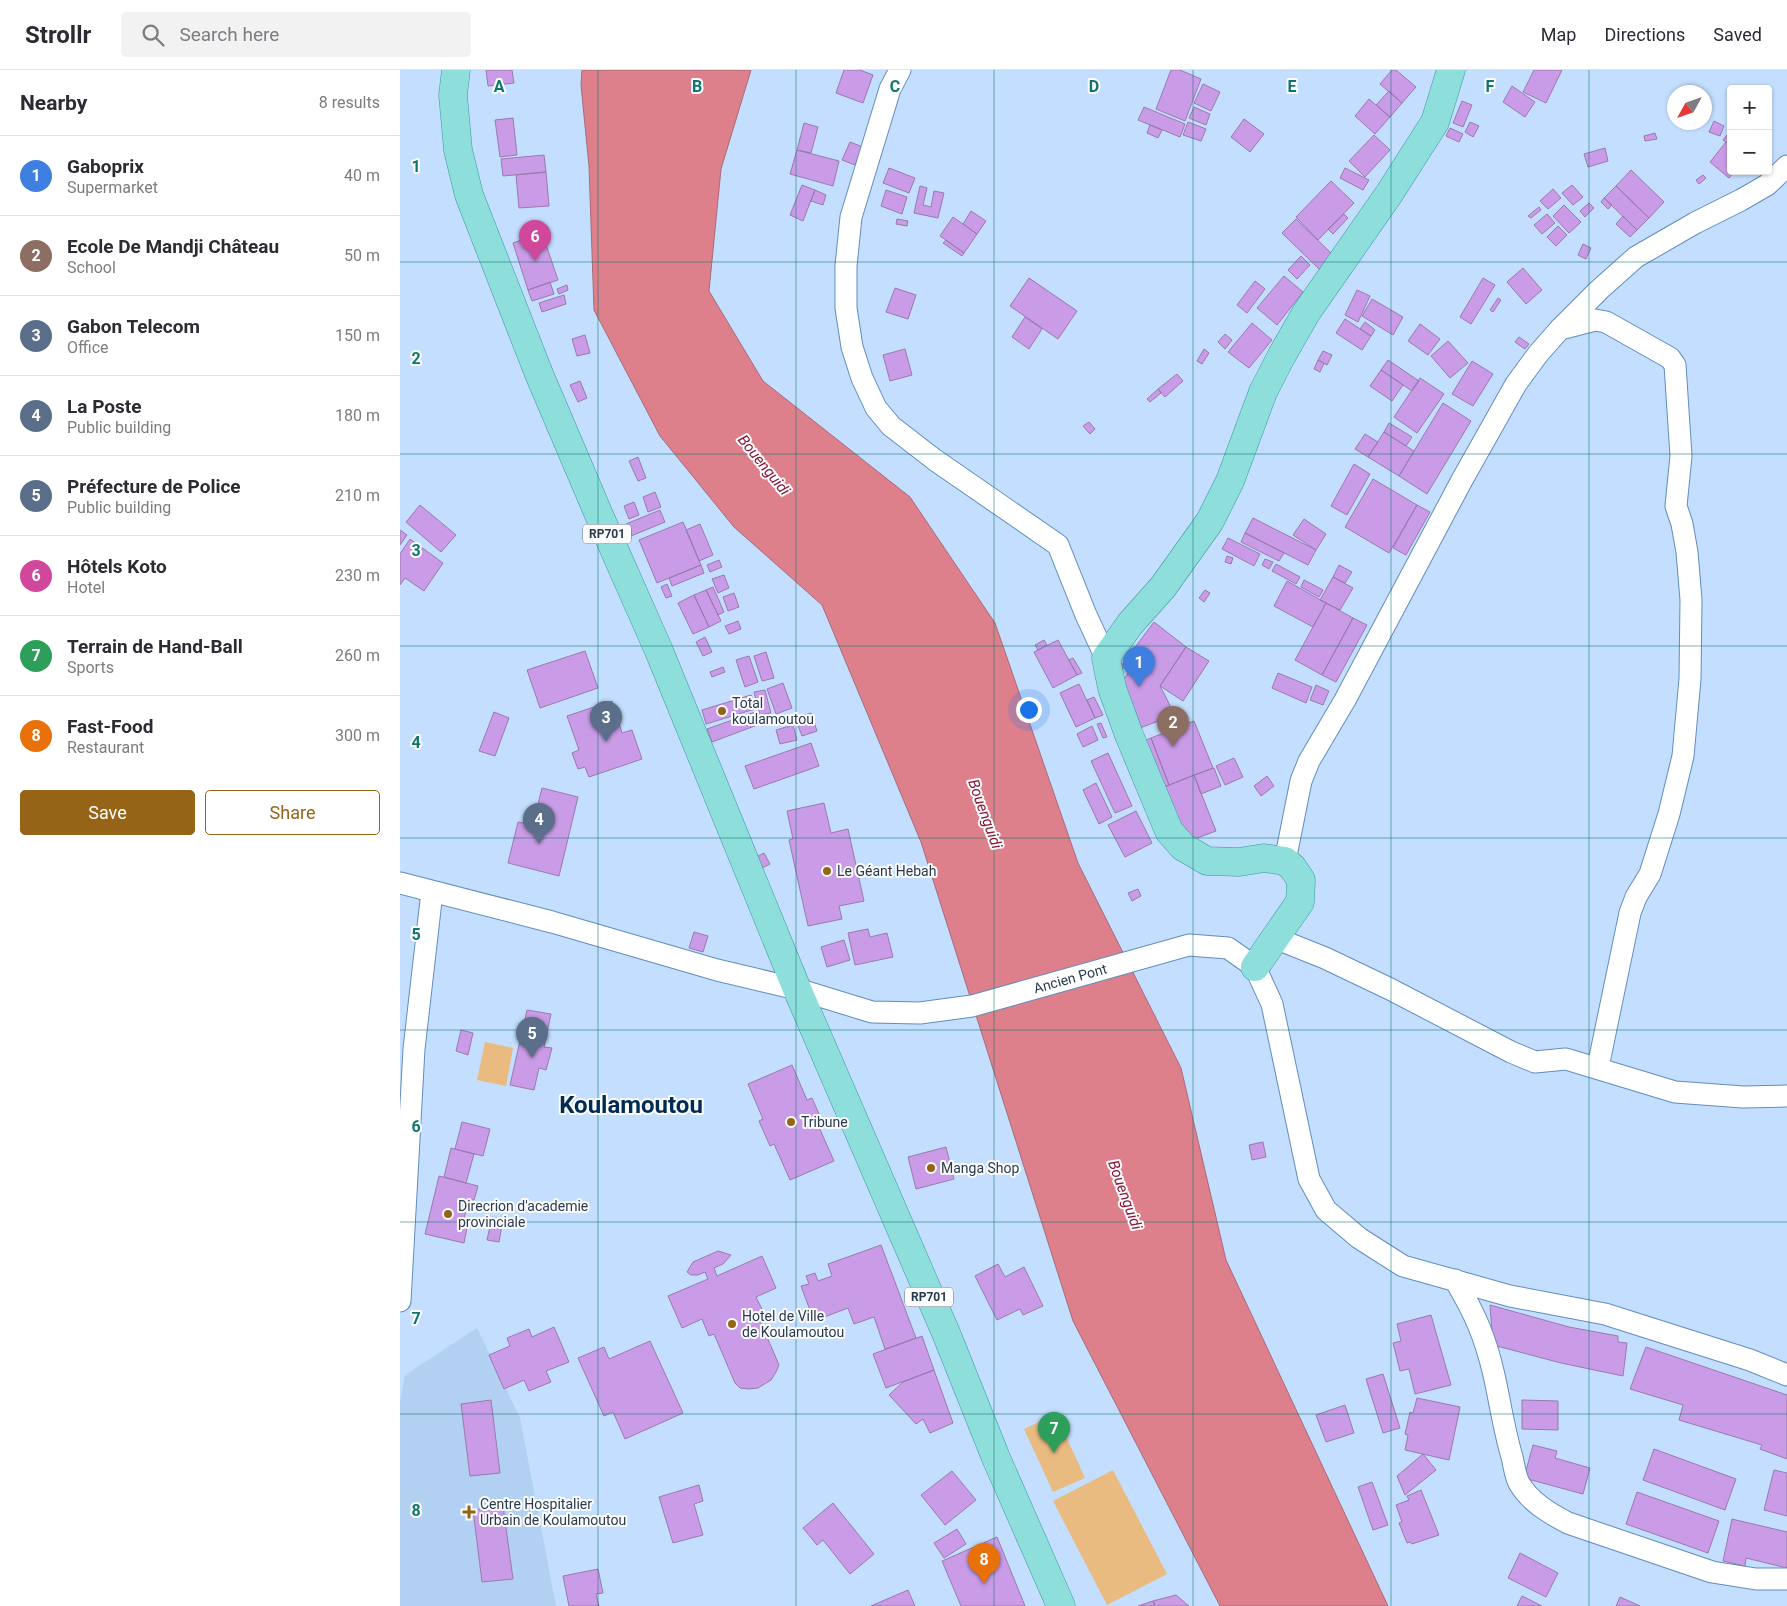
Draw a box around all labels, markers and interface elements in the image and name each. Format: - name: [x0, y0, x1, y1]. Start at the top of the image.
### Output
- search box: [121, 12, 471, 57]
- text: Strollr: [25, 21, 91, 49]
- icon: search: [139, 21, 167, 49]
- text: Search here: [179, 23, 279, 46]
- text: Map: [1541, 24, 1576, 45]
- text: Directions: [1604, 24, 1685, 45]
- text: Saved: [1713, 24, 1762, 45]
- text: A: [494, 77, 505, 96]
- text: B: [692, 77, 702, 96]
- text: C: [890, 77, 900, 96]
- text: D: [1089, 77, 1099, 96]
- text: E: [1288, 77, 1297, 96]
- text: F: [1486, 77, 1495, 96]
- north arrow: [1667, 85, 1712, 130]
- map controls: [1727, 85, 1772, 175]
- button: +: [1727, 85, 1772, 130]
- text: Nearby: [20, 91, 87, 115]
- text: 8 results: [319, 93, 380, 112]
- button: −: [1727, 130, 1772, 175]
- text: Gaboprix: [67, 155, 144, 178]
- text: 1: [411, 157, 421, 176]
- text: 1: [31, 166, 41, 185]
- text: 40 m: [344, 166, 380, 185]
- text: Supermarket: [67, 178, 158, 197]
- pin: 6: [519, 220, 551, 261]
- text: Ecole De Mandji Château: [67, 235, 279, 258]
- text: 2: [31, 246, 41, 265]
- text: 50 m: [344, 246, 380, 265]
- text: School: [67, 258, 116, 277]
- text: Gabon Telecom: [67, 315, 200, 338]
- text: 3: [31, 326, 41, 345]
- text: 150 m: [335, 326, 380, 345]
- text: Office: [67, 338, 109, 357]
- text: 2: [411, 349, 421, 368]
- text: La Poste: [67, 395, 141, 418]
- text: 4: [31, 406, 41, 425]
- text: 180 m: [335, 406, 380, 425]
- text: Public building: [67, 418, 171, 437]
- water label: Bouenguidi: [734, 431, 794, 499]
- text: Préfecture de Police: [67, 475, 241, 498]
- text: 5: [31, 486, 41, 505]
- text: 210 m: [335, 486, 380, 505]
- text: Public building: [67, 498, 171, 517]
- road number: RP701: [583, 524, 631, 544]
- text: 3: [411, 541, 421, 560]
- text: Hôtels Koto: [67, 555, 167, 578]
- text: 6: [31, 566, 41, 585]
- text: 230 m: [335, 566, 380, 585]
- text: Hotel: [67, 578, 105, 597]
- text: Terrain de Hand-Ball: [67, 635, 243, 658]
- text: 7: [31, 646, 41, 665]
- text: 260 m: [335, 646, 380, 665]
- pin: 1: [1123, 646, 1155, 687]
- text: Sports: [67, 658, 114, 677]
- place label: Total koulamoutou: [732, 695, 814, 727]
- your location: [1016, 697, 1042, 723]
- pin: 3: [590, 701, 622, 742]
- marker: Total koulamoutou: [716, 705, 728, 717]
- pin: 2: [1157, 706, 1189, 747]
- text: Fast-Food: [67, 715, 153, 738]
- text: 8: [31, 726, 41, 745]
- text: 300 m: [335, 726, 380, 745]
- text: 4: [411, 733, 421, 752]
- text: Restaurant: [67, 738, 144, 757]
- water label: Bouenguidi: [964, 777, 1006, 852]
- button: Save: [20, 790, 195, 835]
- button: Share: [205, 790, 380, 835]
- pin: 4: [523, 803, 555, 844]
- place label: Le Géant Hebah: [837, 863, 936, 879]
- marker: Le Géant Hebah: [821, 865, 833, 877]
- text: 5: [411, 925, 421, 944]
- street label: Ancien Pont: [1032, 960, 1109, 996]
- pin: 5: [516, 1017, 548, 1058]
- district label: Koulamoutou: [559, 1091, 703, 1119]
- place label: Tribune: [801, 1114, 848, 1130]
- marker: Tribune: [785, 1116, 797, 1128]
- text: 6: [411, 1117, 421, 1136]
- water label: Bouenguidi: [1104, 1158, 1146, 1233]
- place label: Manga Shop: [941, 1160, 1020, 1176]
- marker: Manga Shop: [925, 1162, 937, 1174]
- place label: Direcrion d'academie provinciale: [458, 1198, 588, 1230]
- marker: Direcrion d'academie provinciale: [442, 1208, 454, 1220]
- road number: RP701: [905, 1288, 953, 1306]
- place label: Hotel de Ville de Koulamoutou: [742, 1308, 844, 1340]
- text: 7: [411, 1309, 421, 1328]
- marker: Hotel de Ville de Koulamoutou: [726, 1318, 738, 1330]
- pin: 7: [1038, 1412, 1070, 1453]
- place label: Centre Hospitalier Urbain de Koulamoutou: [480, 1496, 626, 1528]
- text: 8: [411, 1501, 421, 1520]
- marker: Centre Hospitalier Urbain de Koulamoutou: [462, 1505, 476, 1519]
- pin: 8: [968, 1543, 1000, 1584]

